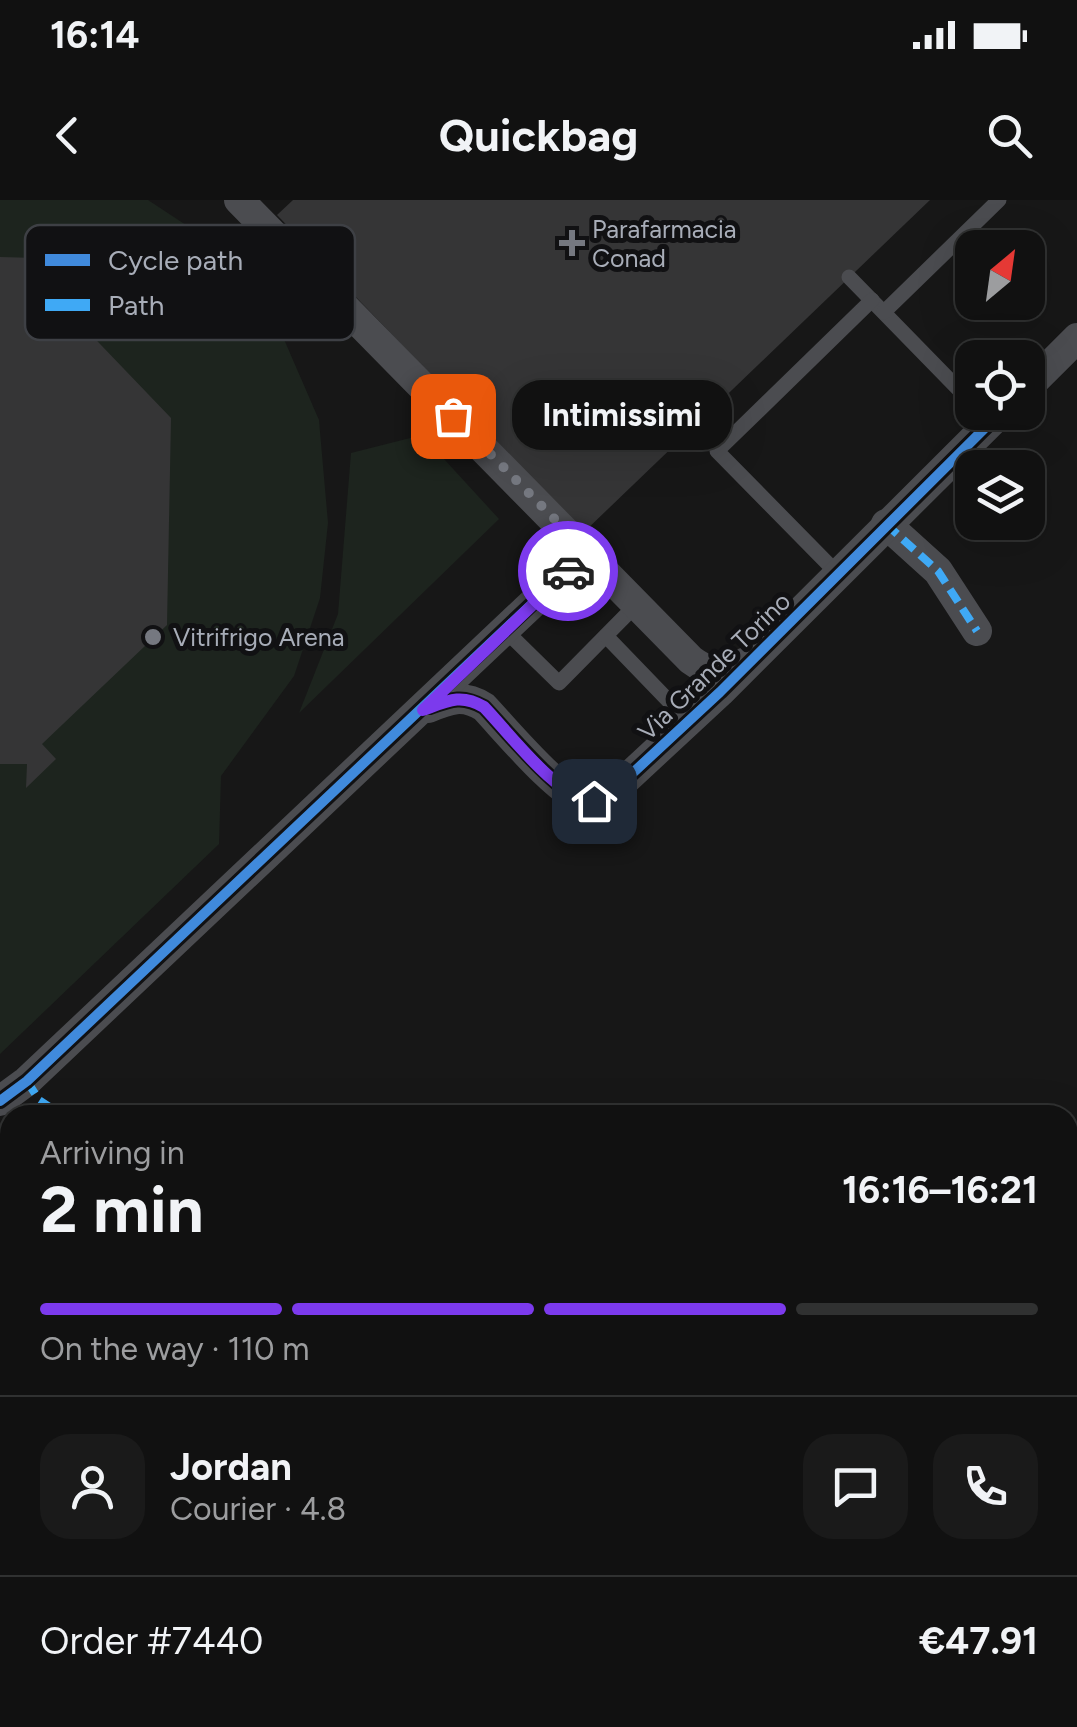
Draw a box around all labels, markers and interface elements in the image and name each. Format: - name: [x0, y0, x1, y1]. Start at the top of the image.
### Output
- text: 16:14: [50, 12, 140, 58]
- icon: back: [40, 108, 95, 163]
- text: Quickbag: [439, 108, 638, 162]
- icon: search: [982, 108, 1037, 163]
- place label: Parafarmacia Conad: [592, 214, 737, 273]
- legend: [25, 225, 355, 340]
- north arrow: [955, 230, 1045, 320]
- map controls: [955, 230, 1045, 540]
- marker: Parafarmacia Conad: [561, 232, 583, 254]
- text: Cycle path: [108, 243, 243, 277]
- text: Path: [108, 288, 164, 322]
- button: locate: [955, 340, 1045, 430]
- pin: [411, 374, 496, 459]
- callout: Intimissimi: [513, 381, 733, 451]
- icon: bag: [426, 389, 481, 444]
- text: Intimissimi: [542, 396, 702, 434]
- button: layers: [955, 450, 1045, 540]
- courier: [518, 521, 618, 621]
- icon: car: [541, 544, 596, 599]
- street label: Via Grande Torino: [632, 586, 796, 746]
- place label: Vitrifrigo Arena: [173, 622, 344, 652]
- marker: Vitrifrigo Arena: [142, 626, 164, 648]
- pin: [552, 759, 637, 844]
- icon: home: [567, 774, 622, 829]
- text: Arriving in: [40, 1134, 185, 1172]
- text: 16:16–16:21: [842, 1167, 1038, 1213]
- text: 2 min: [40, 1170, 204, 1248]
- text: On the way · 110 m: [40, 1330, 310, 1368]
- button: person: [40, 1434, 145, 1539]
- button: chat: [803, 1434, 908, 1539]
- button: phone: [933, 1434, 1038, 1539]
- text: Jordan: [170, 1444, 292, 1490]
- text: Courier · 4.8: [170, 1490, 346, 1528]
- text: Order #7440: [40, 1618, 263, 1664]
- text: €47.91: [919, 1618, 1038, 1664]

